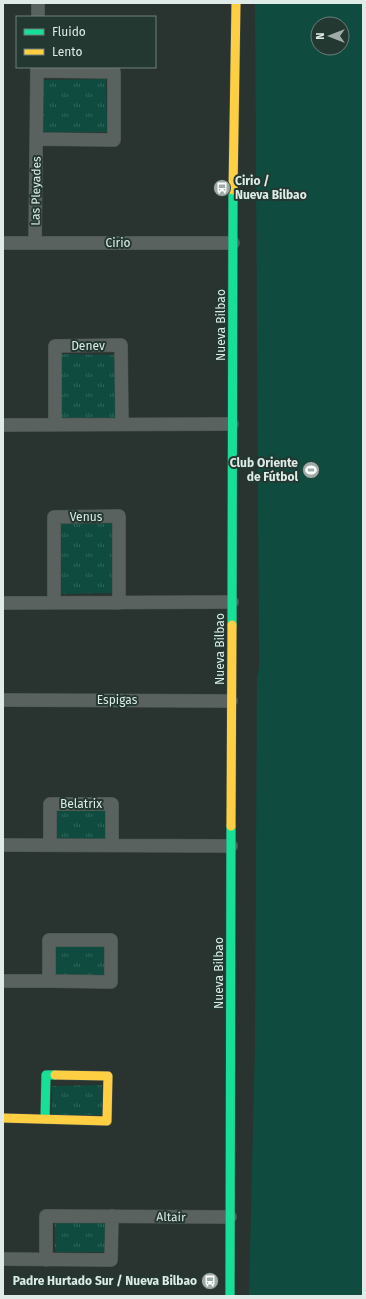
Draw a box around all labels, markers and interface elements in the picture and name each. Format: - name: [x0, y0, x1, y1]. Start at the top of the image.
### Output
- legend: [16, 16, 156, 68]
- north arrow: [310, 16, 350, 56]
- text: Fluido: [52, 25, 86, 39]
- text: N: [314, 32, 327, 40]
- text: Lento: [52, 45, 82, 59]
- street label: Las Pleyades: [28, 156, 44, 226]
- place label: Cirio / Nueva Bilbao: [235, 174, 307, 202]
- bus stop icon: Cirio / Nueva Bilbao: [212, 178, 232, 198]
- street label: Cirio: [105, 236, 131, 250]
- street label: Nueva Bilbao: [214, 289, 228, 361]
- street label: Denev: [71, 339, 105, 353]
- place label: Club Oriente de Fútbol: [230, 456, 298, 484]
- sports icon: Club Oriente de Fútbol: [301, 460, 321, 480]
- street label: Venus: [70, 510, 103, 524]
- street label: Nueva Bilbao: [213, 613, 227, 685]
- street label: Espigas: [97, 693, 138, 707]
- street label: Belatrix: [60, 797, 102, 811]
- street label: Nueva Bilbao: [212, 937, 226, 1009]
- street label: Altair: [156, 1210, 186, 1224]
- bus stop icon: Padre Hurtado Sur / Nueva Bilbao: [200, 1271, 220, 1291]
- place label: Padre Hurtado Sur / Nueva Bilbao: [13, 1274, 197, 1288]

